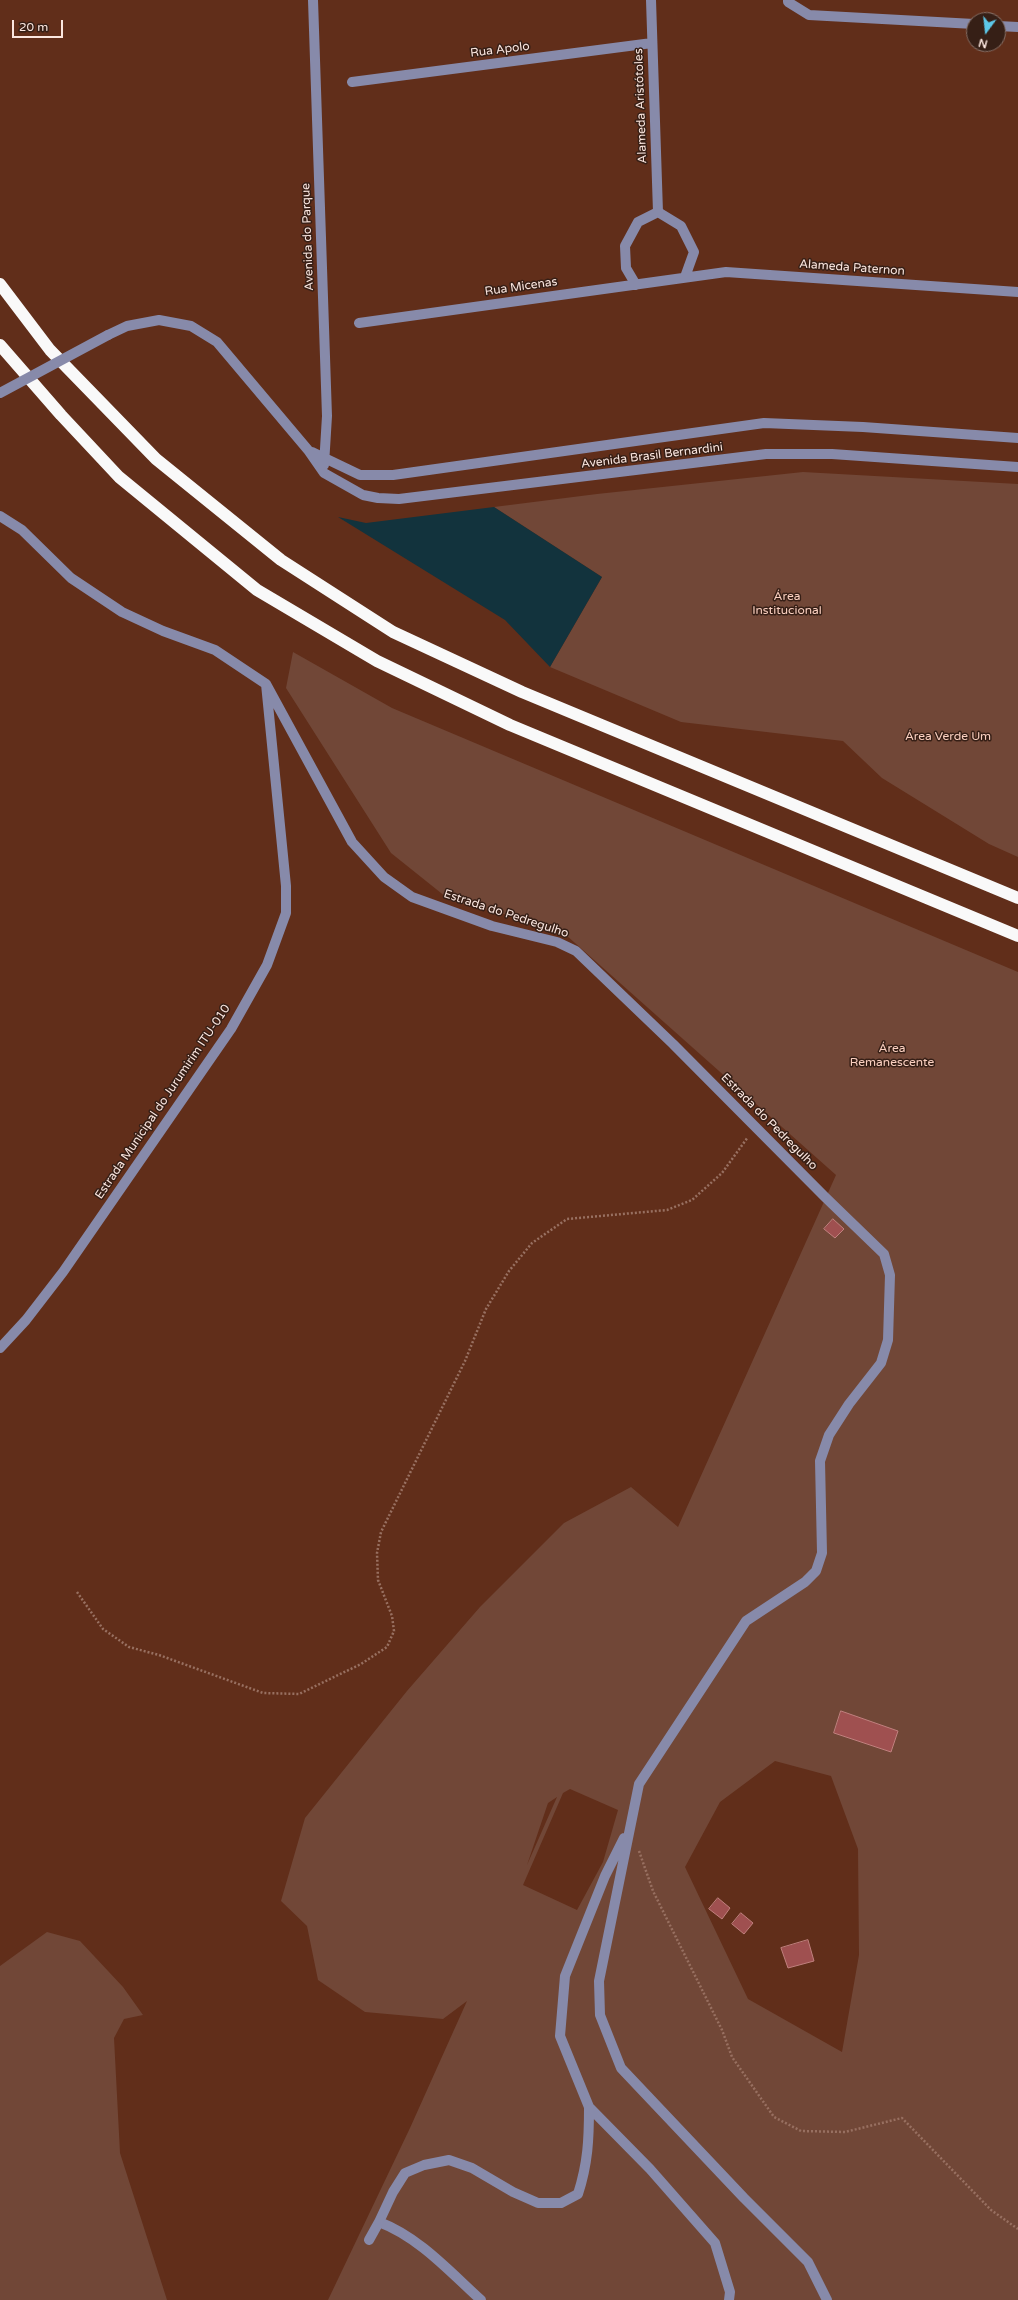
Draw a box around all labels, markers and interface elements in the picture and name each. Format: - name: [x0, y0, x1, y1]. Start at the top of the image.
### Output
- scale bar: [14, 12, 65, 38]
- north arrow: [966, 12, 1006, 52]
- text: 20 m: [19, 20, 48, 34]
- text: N: [977, 36, 989, 51]
- street label: Rua Apolo: [469, 39, 531, 61]
- street label: Alameda Aristótoles: [632, 48, 650, 164]
- street label: Avenida do Parque: [299, 183, 317, 291]
- street label: Alameda Paternon: [799, 257, 905, 279]
- street label: Rua Micenas: [484, 275, 558, 299]
- street label: Avenida Brasil Bernardini: [580, 440, 724, 472]
- park label: Área Institucional: [752, 590, 822, 618]
- park label: Área Verde Um: [905, 730, 991, 744]
- street label: Estrada do Pedregulho: [442, 887, 570, 941]
- street label: Estrada Municipal do Jurumirim ITU-010: [92, 1002, 234, 1202]
- park label: Área Remanescente: [850, 1042, 934, 1070]
- street label: Estrada do Pedregulho: [718, 1071, 820, 1173]

